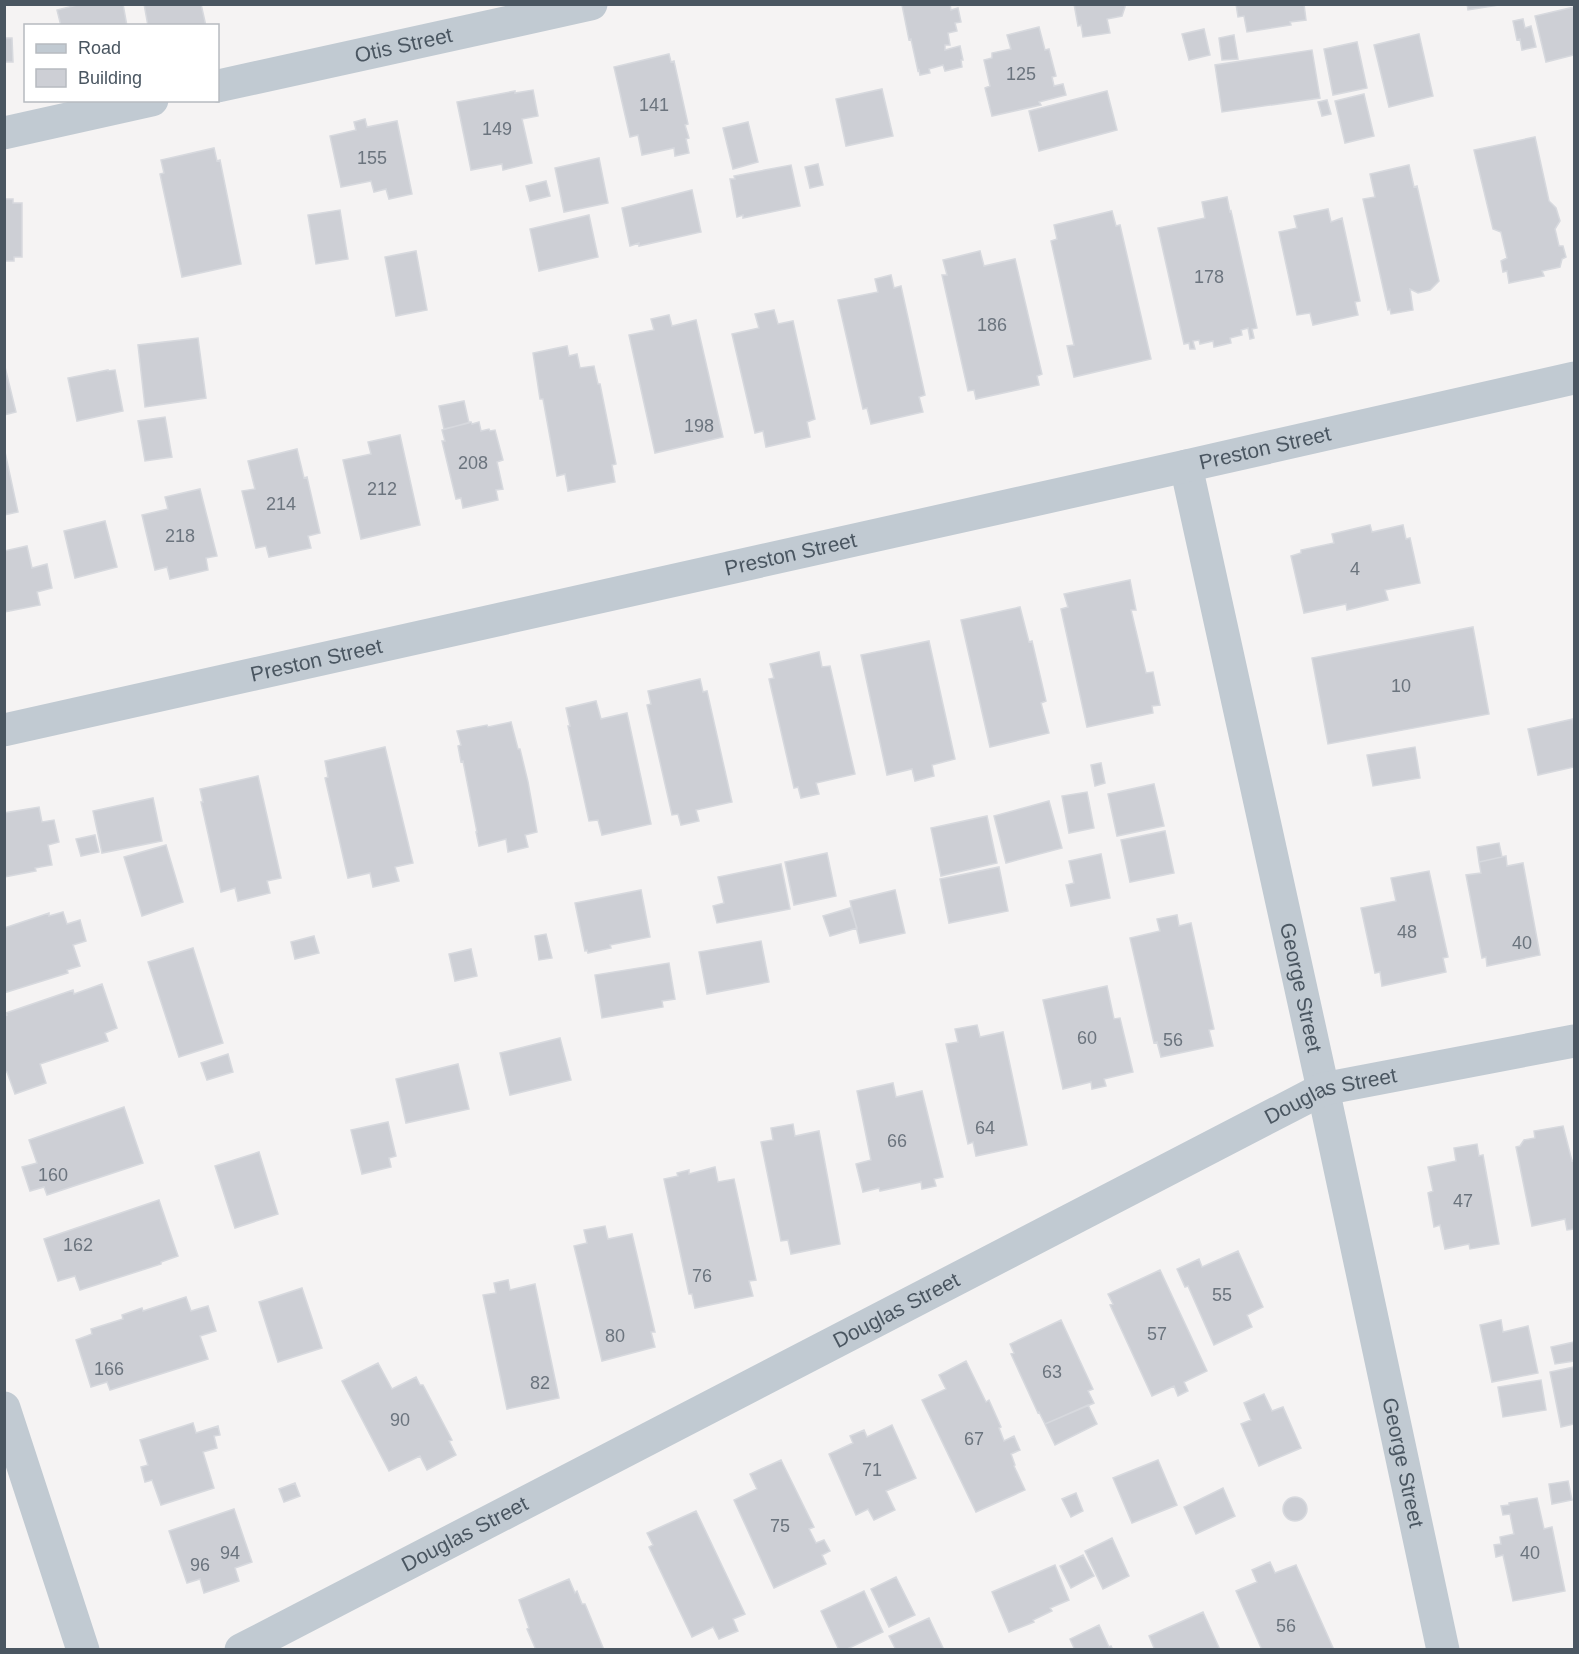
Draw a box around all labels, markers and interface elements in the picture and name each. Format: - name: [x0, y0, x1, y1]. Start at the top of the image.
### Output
- street label: Otis Street: [353, 23, 455, 67]
- legend: [24, 24, 219, 102]
- text: Road: [78, 38, 121, 58]
- house number: 125: [1006, 64, 1036, 84]
- text: Building: [78, 68, 142, 88]
- house number: 141: [639, 95, 669, 115]
- house number: 149: [482, 119, 512, 139]
- house number: 155: [357, 148, 387, 168]
- house number: 178: [1194, 267, 1224, 287]
- house number: 186: [977, 315, 1007, 335]
- house number: 198: [684, 416, 714, 436]
- street label: Preston Street: [1197, 422, 1333, 474]
- house number: 208: [458, 453, 488, 473]
- house number: 212: [367, 479, 397, 499]
- house number: 214: [266, 494, 296, 514]
- house number: 218: [165, 526, 195, 546]
- street label: Preston Street: [722, 528, 859, 580]
- house number: 4: [1350, 559, 1360, 579]
- street label: Preston Street: [248, 634, 384, 686]
- house number: 10: [1391, 676, 1411, 696]
- street label: George Street: [1276, 920, 1327, 1055]
- house number: 48: [1397, 922, 1417, 942]
- house number: 40: [1512, 933, 1532, 953]
- house number: 60: [1077, 1028, 1097, 1048]
- house number: 56: [1163, 1030, 1183, 1050]
- street label: Douglas Street: [1260, 1063, 1399, 1128]
- house number: 64: [975, 1118, 995, 1138]
- house number: 66: [887, 1131, 907, 1151]
- house number: 160: [38, 1165, 68, 1185]
- house number: 47: [1453, 1191, 1473, 1211]
- house number: 162: [63, 1235, 93, 1255]
- house number: 76: [692, 1266, 712, 1286]
- street label: Douglas Street: [829, 1268, 963, 1352]
- house number: 55: [1212, 1285, 1232, 1305]
- house number: 57: [1147, 1324, 1167, 1344]
- house number: 80: [605, 1326, 625, 1346]
- house number: 166: [94, 1359, 124, 1379]
- house number: 63: [1042, 1362, 1062, 1382]
- house number: 82: [530, 1373, 550, 1393]
- street label: George Street: [1378, 1396, 1429, 1530]
- house number: 90: [390, 1410, 410, 1430]
- house number: 67: [964, 1429, 984, 1449]
- house number: 71: [862, 1460, 882, 1480]
- street label: Douglas Street: [397, 1491, 532, 1576]
- house number: 75: [770, 1516, 790, 1536]
- house number: 94: [220, 1543, 240, 1563]
- house number: 40: [1520, 1543, 1540, 1563]
- house number: 96: [190, 1555, 210, 1575]
- house number: 56: [1276, 1616, 1296, 1636]

